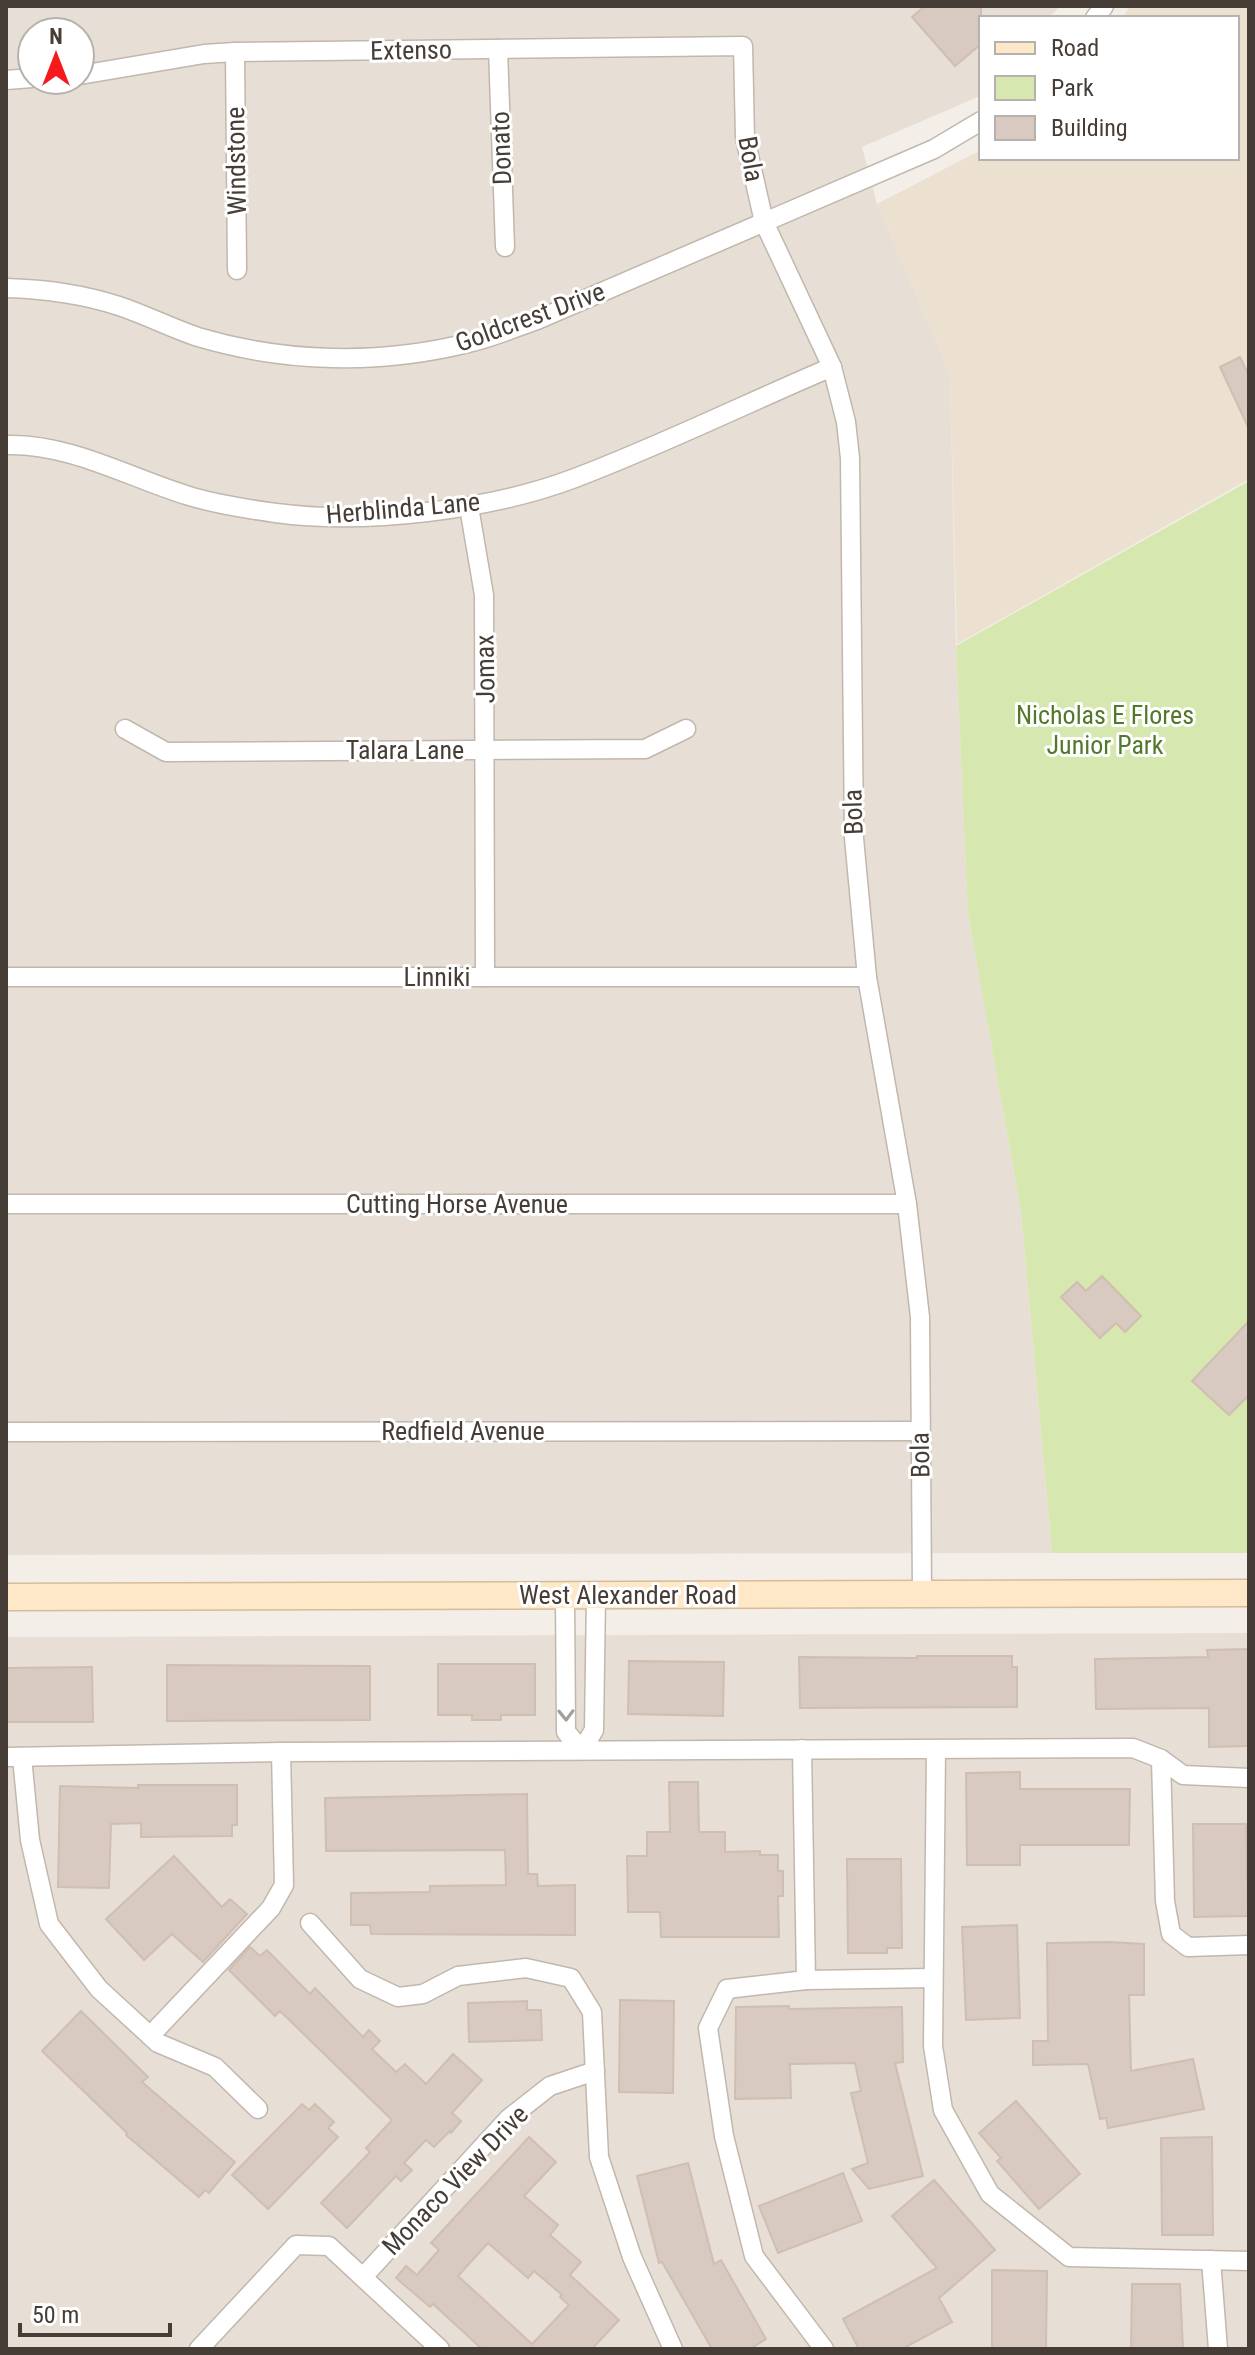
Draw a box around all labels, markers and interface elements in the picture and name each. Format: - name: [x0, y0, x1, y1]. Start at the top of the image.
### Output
- north arrow: [16, 16, 96, 96]
- legend: [979, 16, 1239, 160]
- text: N: [49, 24, 63, 49]
- street label: Extenso: [370, 34, 452, 66]
- text: Road: [1051, 34, 1099, 62]
- text: Park: [1051, 74, 1094, 102]
- street label: Windstone: [220, 107, 252, 215]
- street label: Donato: [485, 111, 517, 185]
- text: Building: [1051, 114, 1128, 142]
- street label: Bola: [732, 134, 770, 184]
- street label: Goldcrest Drive: [451, 276, 609, 358]
- street label: Herblinda Lane: [325, 486, 481, 530]
- street label: Jomax: [469, 634, 501, 704]
- park label: Nicholas E Flores Junior Park: [1016, 700, 1194, 760]
- street label: Talara Lane: [346, 735, 464, 765]
- street label: Bola: [837, 789, 869, 835]
- street label: Linniki: [403, 962, 471, 992]
- street label: Cutting Horse Avenue: [346, 1189, 568, 1219]
- street label: Redfield Avenue: [381, 1416, 545, 1446]
- street label: Bola: [905, 1432, 935, 1478]
- street label: West Alexander Road: [519, 1580, 737, 1610]
- one-way arrow: [557, 1709, 575, 1722]
- street label: Monaco View Drive: [376, 2099, 534, 2261]
- scale bar: [20, 2287, 170, 2337]
- text: 50 m: [32, 2301, 79, 2329]

